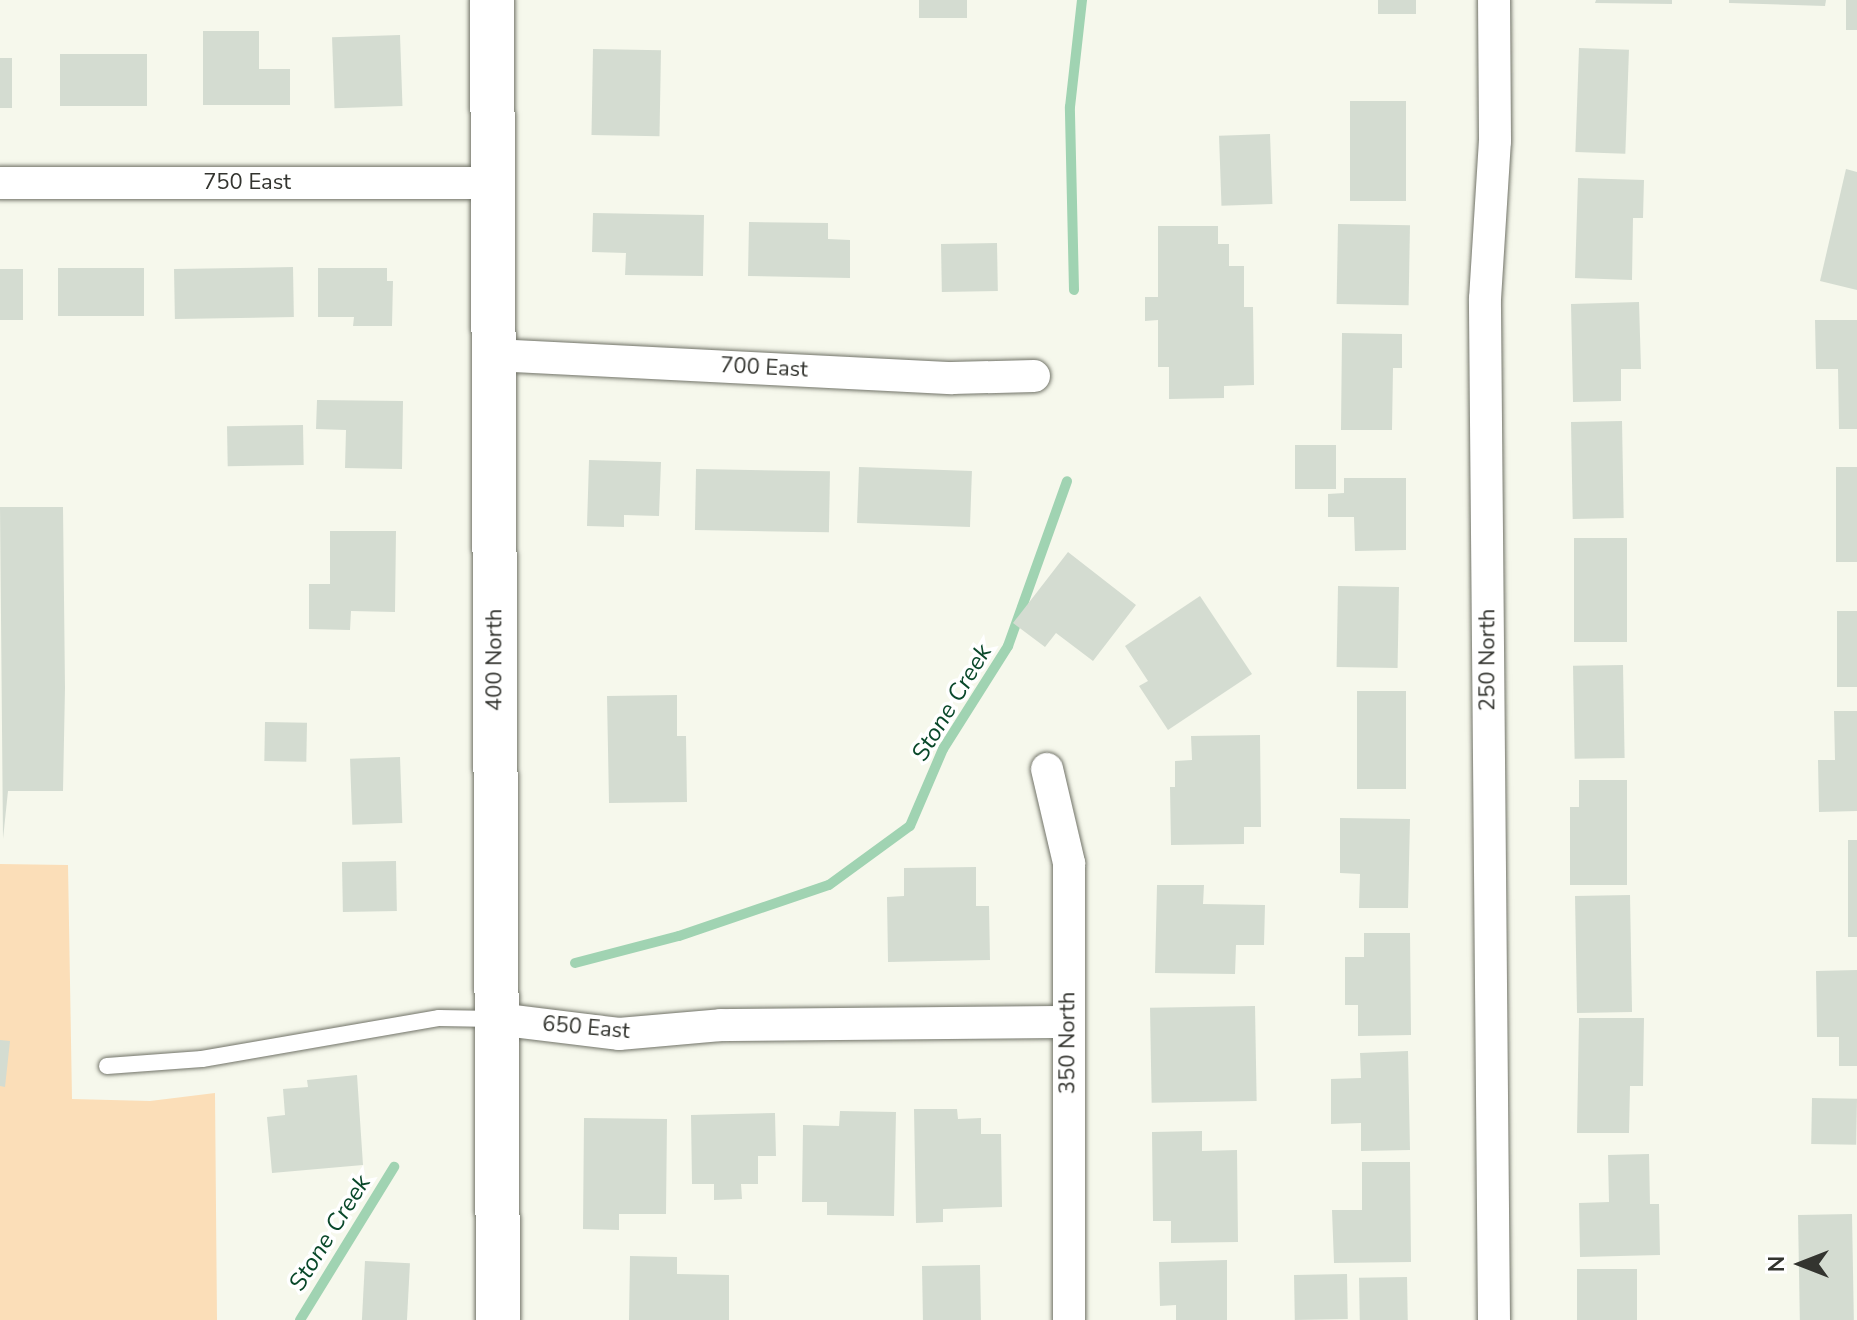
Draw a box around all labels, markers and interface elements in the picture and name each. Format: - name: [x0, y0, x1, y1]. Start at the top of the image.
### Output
- street label: 750 East: [203, 170, 291, 196]
- street label: 700 East: [719, 353, 809, 383]
- street label: 400 North: [482, 609, 508, 711]
- street label: 250 North: [1475, 609, 1501, 711]
- water label: Stone Creek: [906, 639, 998, 767]
- street label: 350 North: [1055, 992, 1081, 1094]
- street label: 650 East: [541, 1011, 631, 1045]
- water label: Stone Creek: [283, 1170, 377, 1296]
- north arrow: [1761, 1224, 1841, 1304]
- text: N: [1762, 1256, 1792, 1272]

